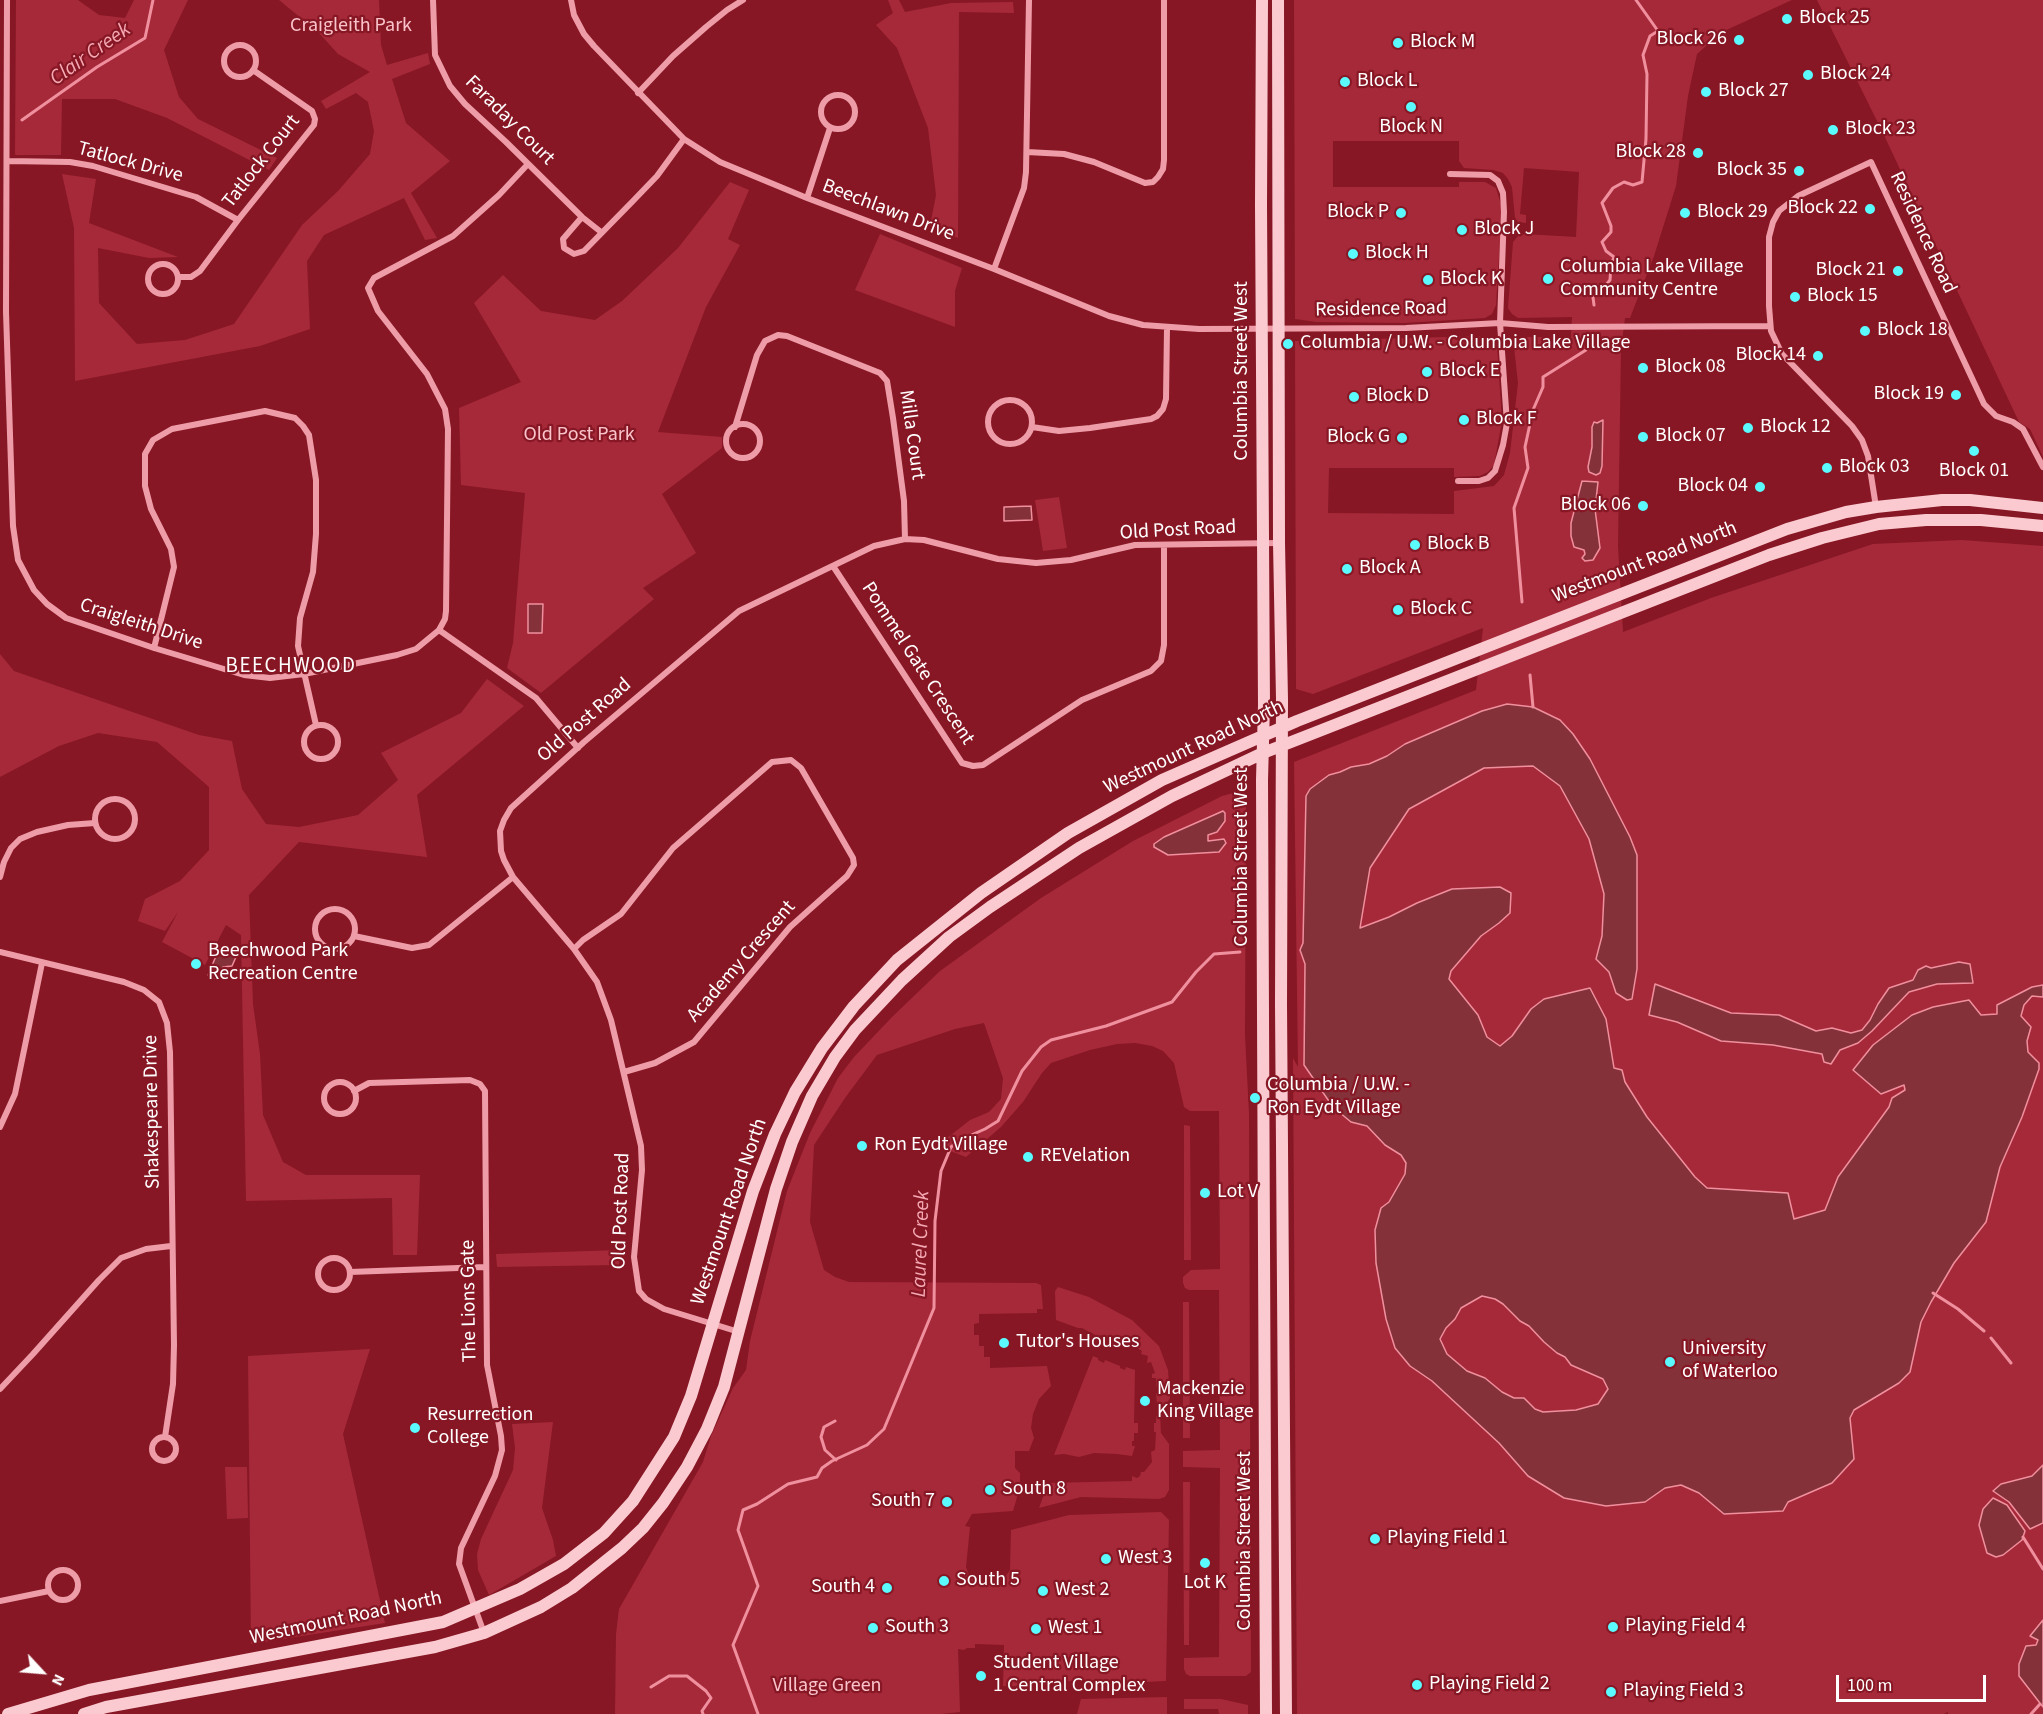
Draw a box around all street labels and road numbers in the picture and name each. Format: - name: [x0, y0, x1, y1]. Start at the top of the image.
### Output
- street label: Faraday Court: [459, 71, 559, 171]
- street label: Tatlock Court: [218, 111, 306, 213]
- street label: Tatlock Drive: [75, 137, 185, 189]
- street label: Residence Road: [1883, 168, 1961, 298]
- street label: Beechlawn Drive: [819, 175, 957, 247]
- street label: Columbia Street West: [1231, 281, 1255, 461]
- street label: Residence Road: [1315, 297, 1447, 323]
- street label: Milla Court: [893, 388, 929, 482]
- street label: Old Post Road: [1119, 516, 1237, 546]
- street label: Westmount Road North: [1549, 517, 1741, 609]
- street label: Pommel Gate Crescent: [855, 578, 979, 750]
- street label: Craigleith Drive: [76, 594, 206, 656]
- street label: Old Post Road: [533, 674, 637, 768]
- street label: Westmount Road North: [1100, 696, 1288, 800]
- street label: Columbia Street West: [1231, 767, 1255, 947]
- street label: Academy Crescent: [683, 896, 801, 1028]
- street label: Shakespeare Drive: [140, 1035, 166, 1189]
- street label: Westmount Road North: [687, 1116, 773, 1308]
- street label: Old Post Road: [608, 1152, 636, 1270]
- street label: The Lions Gate: [457, 1239, 483, 1363]
- street label: Columbia Street West: [1234, 1451, 1258, 1631]
- street label: Westmount Road North: [248, 1587, 444, 1651]

